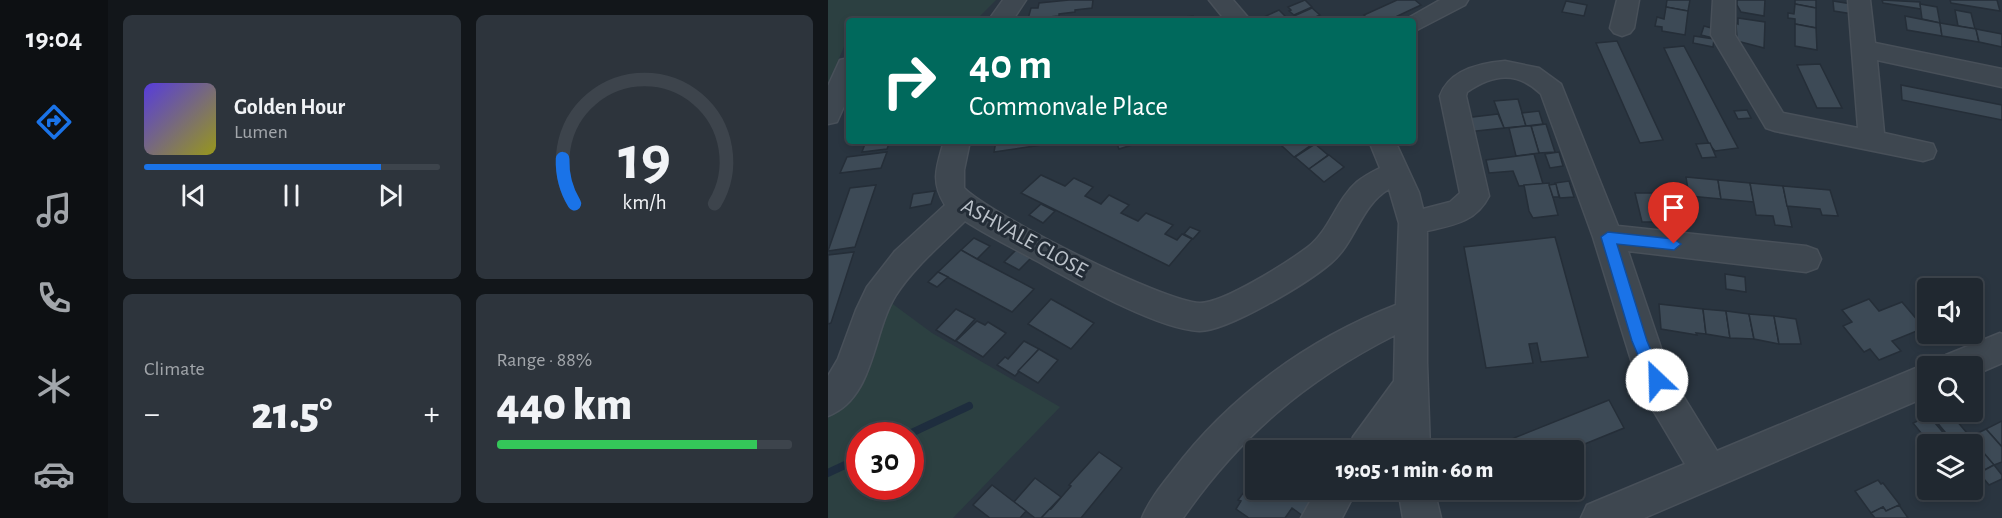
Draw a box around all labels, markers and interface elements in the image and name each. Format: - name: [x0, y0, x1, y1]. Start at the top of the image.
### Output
- text: 19:04: [26, 25, 82, 52]
- icon: right: [870, 42, 948, 120]
- text: 40 m: [969, 44, 1052, 86]
- text: Commonvale Place: [969, 93, 1168, 120]
- text: Golden Hour: [234, 96, 345, 118]
- icon: directions: [33, 101, 75, 143]
- text: Lumen: [234, 122, 288, 142]
- text: 19: [618, 128, 671, 190]
- icon: previous: [177, 179, 210, 212]
- icon: pause: [275, 179, 308, 212]
- icon: next: [374, 179, 407, 212]
- pin: [1648, 182, 1699, 244]
- icon: music: [33, 189, 75, 231]
- icon: arrive: [1657, 191, 1690, 224]
- text: km/h: [622, 193, 666, 214]
- street label: ASHVALE CLOSE: [958, 194, 1092, 282]
- icon: phone: [33, 277, 75, 319]
- map controls: [1917, 278, 1983, 500]
- button: sound: [1917, 278, 1983, 344]
- position arrow: [1625, 348, 1689, 412]
- text: Range · 88%: [497, 350, 592, 370]
- button: search: [1917, 356, 1983, 422]
- text: Climate: [144, 359, 205, 379]
- icon: climate: [33, 365, 75, 407]
- text: 440 km: [497, 383, 632, 428]
- text: 21.5°: [251, 392, 332, 437]
- text: −: [144, 398, 160, 431]
- text: +: [424, 398, 439, 431]
- speed limit sign: 30: [846, 422, 924, 500]
- button: layers: [1917, 434, 1983, 500]
- icon: car: [33, 453, 75, 495]
- text: 19:05 · 1 min · 60 m: [1336, 459, 1493, 481]

